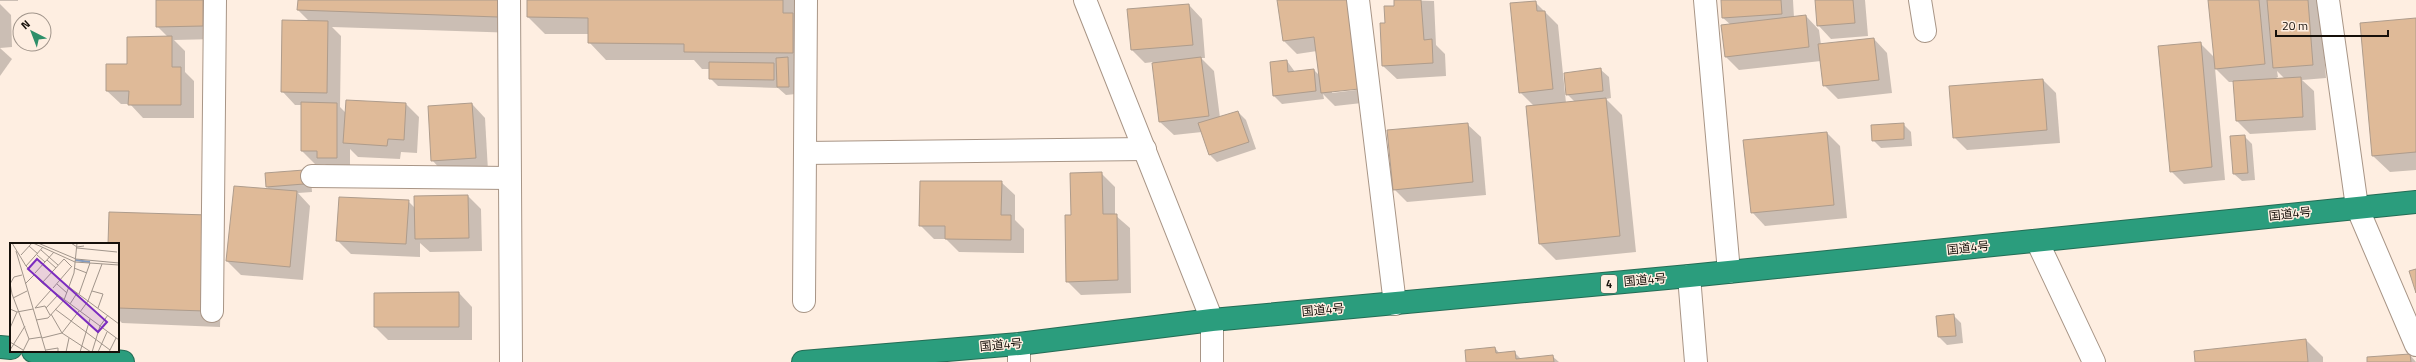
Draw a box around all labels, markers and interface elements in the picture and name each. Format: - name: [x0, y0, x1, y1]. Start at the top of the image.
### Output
- north arrow: [12, 12, 52, 52]
- scale bar: [2276, 12, 2388, 38]
- text: N: [17, 16, 33, 33]
- text: 20 m: [2282, 16, 2308, 35]
- street label: 国道4号: [2268, 202, 2312, 225]
- street label: 国道4号: [1946, 236, 1990, 259]
- inset map: [10, 243, 119, 352]
- street label: 国道4号: [1623, 268, 1667, 291]
- road number: 4: [1601, 275, 1617, 293]
- street label: 国道4号: [1301, 298, 1345, 321]
- street label: 国道4号: [979, 333, 1023, 356]

